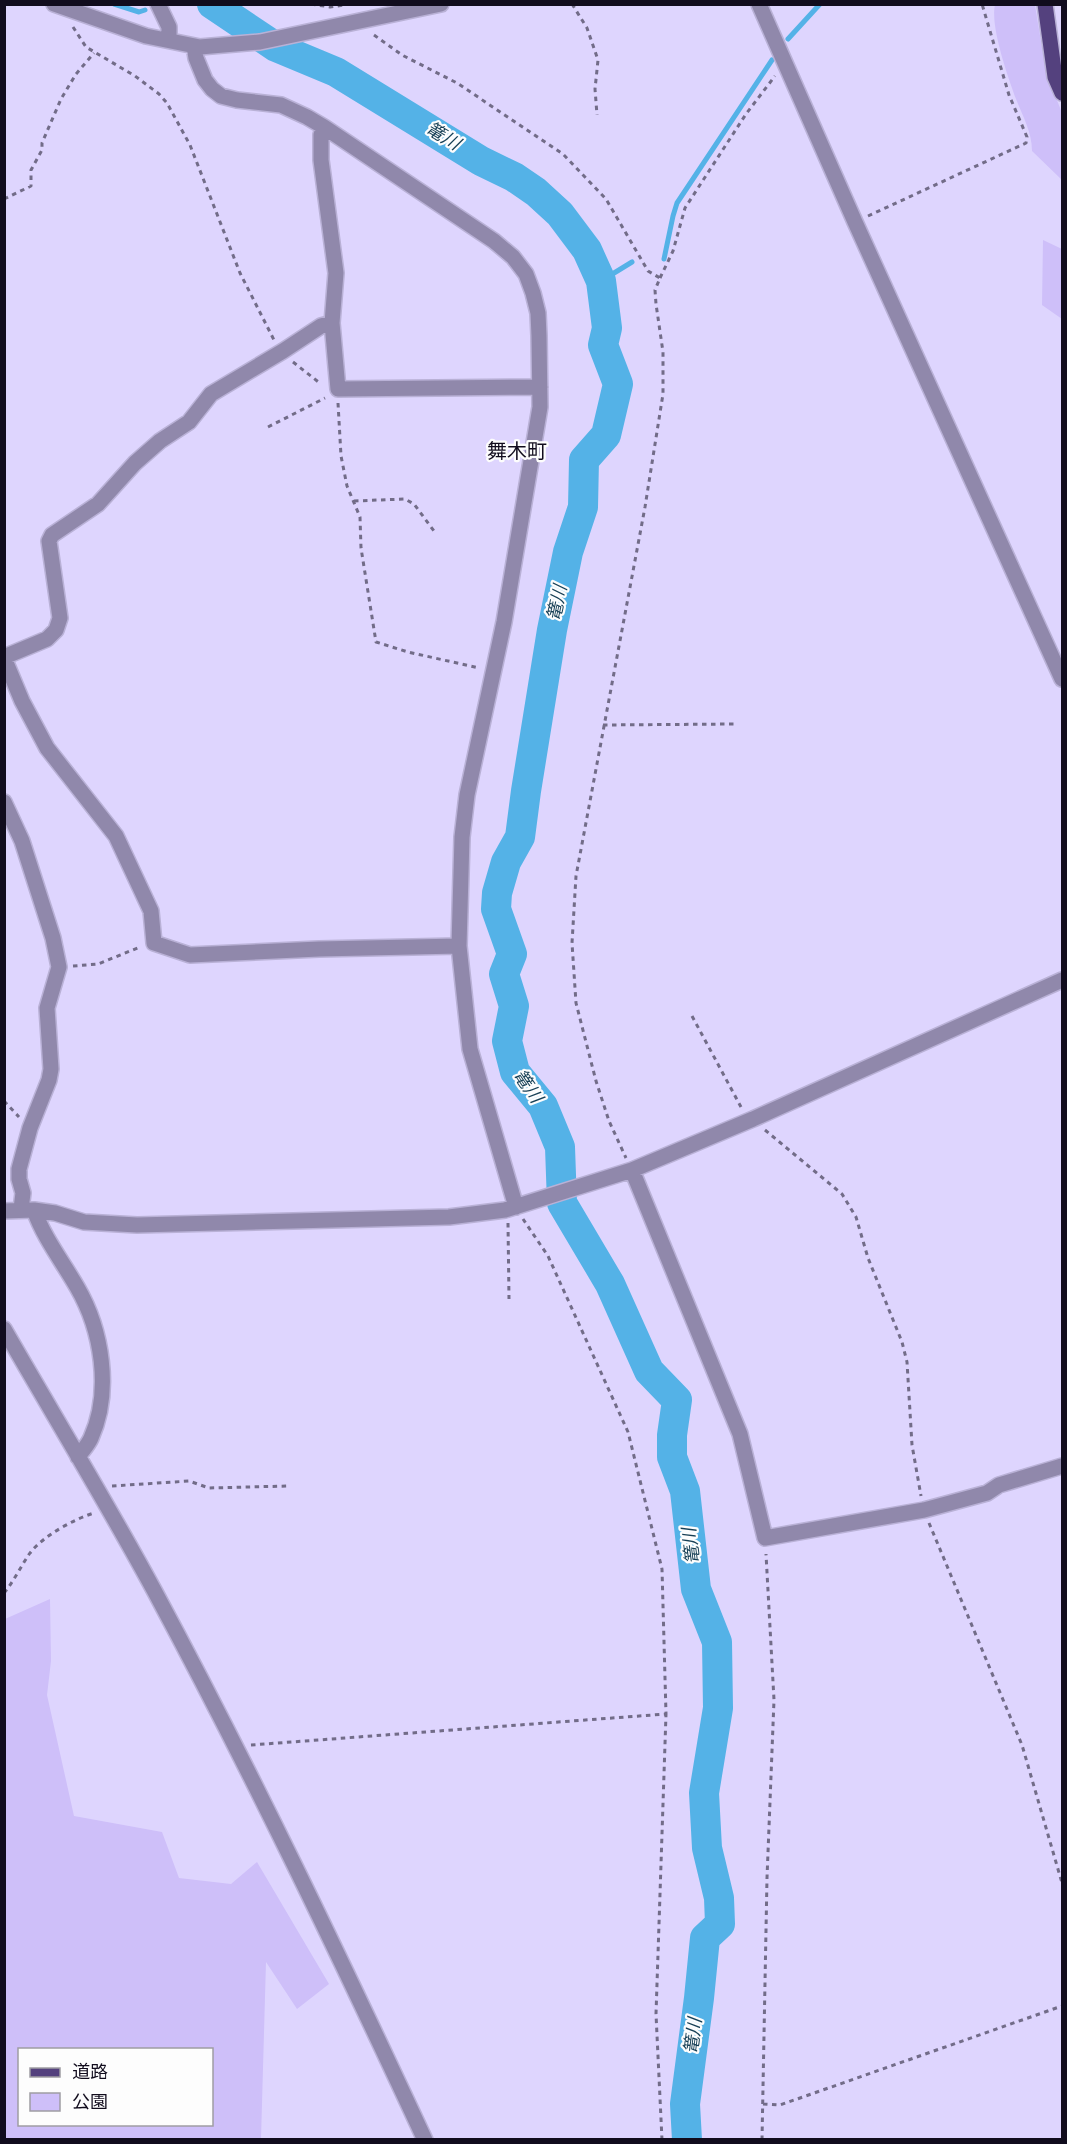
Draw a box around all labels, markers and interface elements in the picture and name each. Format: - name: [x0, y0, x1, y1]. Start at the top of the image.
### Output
- water label: 篭川: [422, 118, 465, 155]
- district label: 舞木町: [487, 440, 547, 462]
- water label: 篭川: [543, 581, 571, 623]
- water label: 篭川: [509, 1066, 548, 1108]
- water label: 篭川: [679, 1525, 703, 1565]
- water label: 篭川: [681, 2015, 705, 2055]
- legend: [18, 2048, 213, 2126]
- text: 道路: [72, 2062, 108, 2082]
- text: 公園: [72, 2092, 108, 2112]

